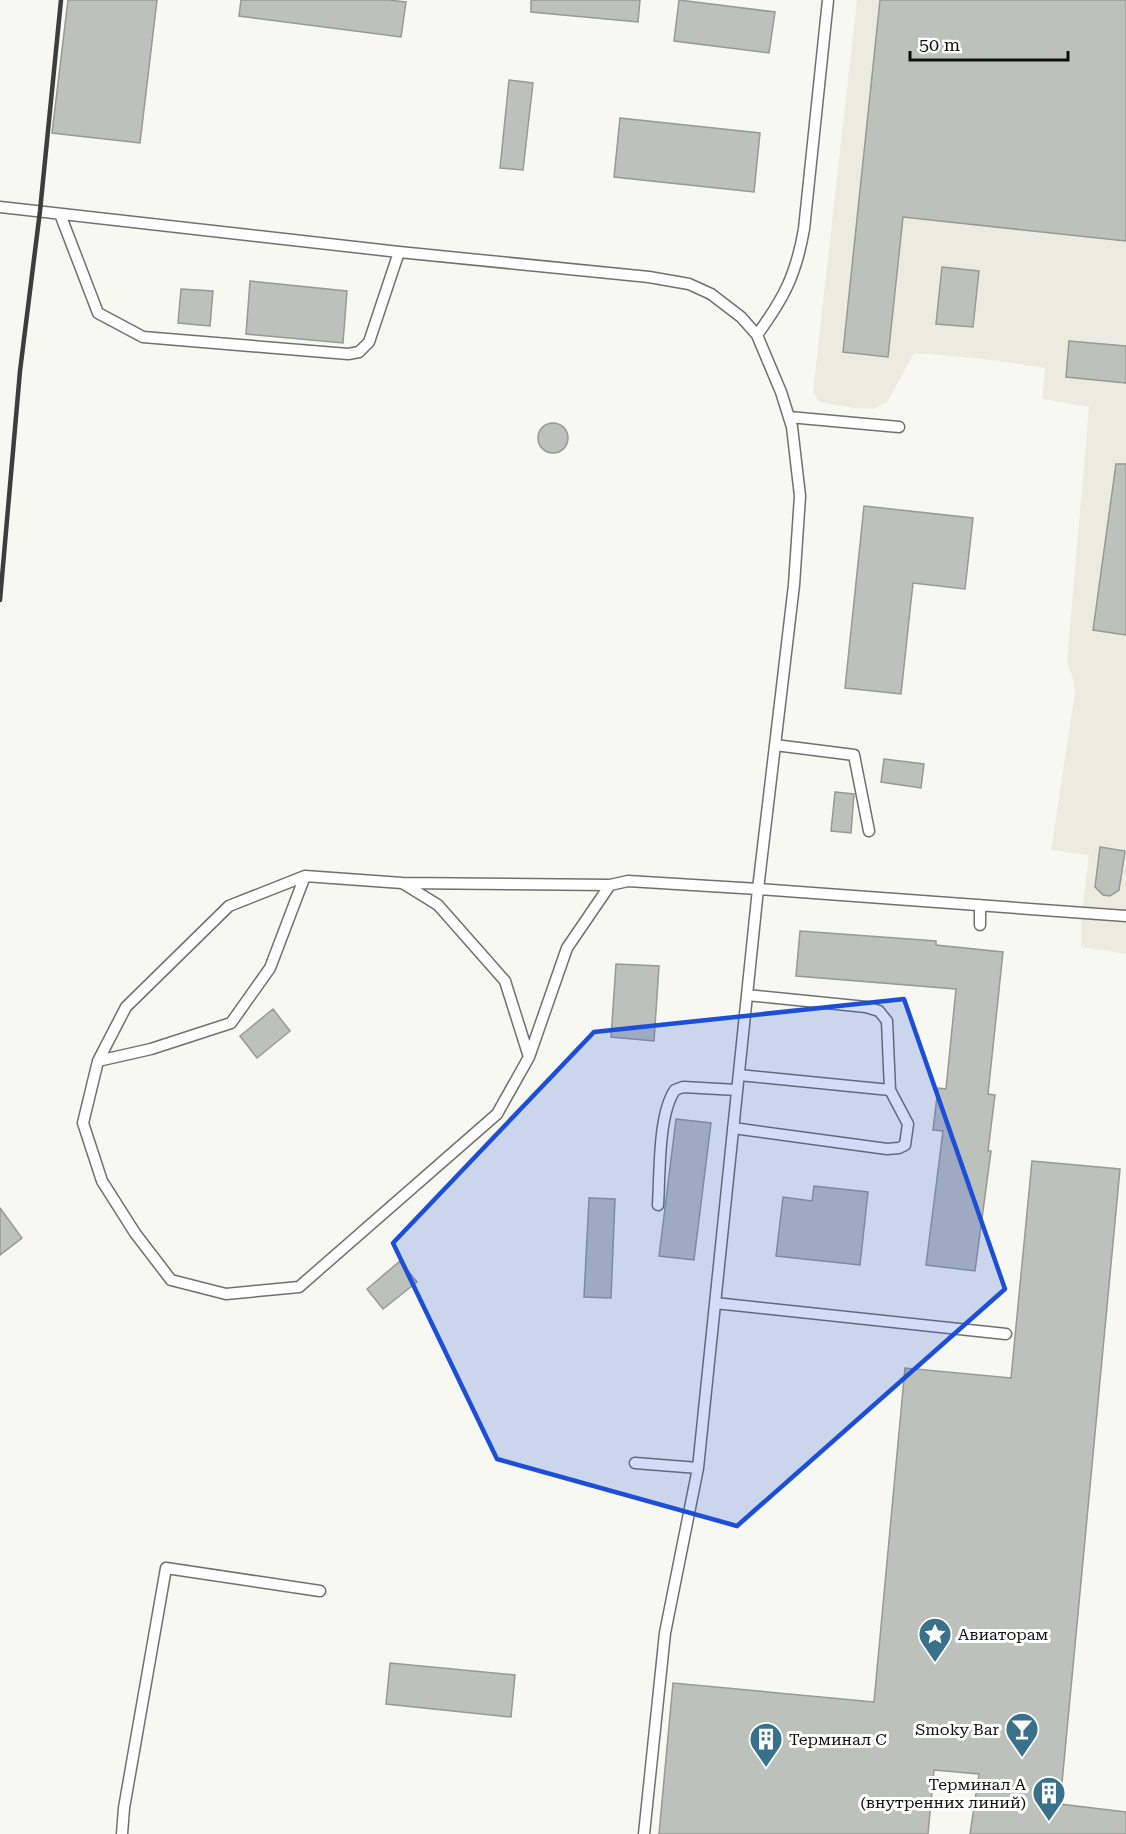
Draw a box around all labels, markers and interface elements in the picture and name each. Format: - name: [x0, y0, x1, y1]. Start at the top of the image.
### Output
- scale bar: [910, 24, 1068, 62]
- text: 50 m: [919, 34, 960, 55]
- place icon: Авиаторам: [917, 1616, 953, 1663]
- place label: Авиаторам: [958, 1625, 1048, 1644]
- bar icon: Smoky Bar: [1004, 1711, 1040, 1758]
- place label: Smoky Bar: [915, 1720, 999, 1739]
- building icon: Терминал С: [748, 1721, 784, 1768]
- place label: Терминал С: [789, 1730, 887, 1749]
- place label: Терминал А (внутренних линий): [861, 1775, 1027, 1812]
- building icon: Терминал А (внутренних линий): [1031, 1775, 1067, 1822]

